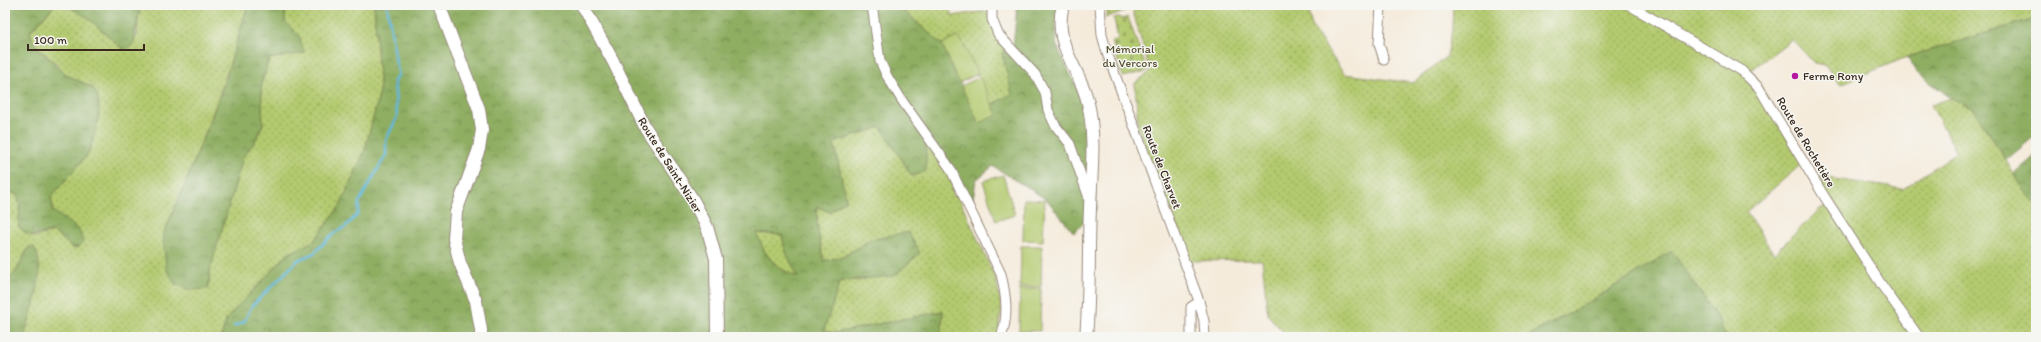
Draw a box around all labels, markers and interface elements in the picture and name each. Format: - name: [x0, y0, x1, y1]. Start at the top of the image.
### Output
- scale bar: [28, 26, 144, 52]
- text: 100 m: [34, 33, 67, 47]
- park label: Mémorial du Vercors: [1102, 42, 1158, 70]
- place label: Ferme Rony: [1803, 69, 1864, 83]
- marker: Ferme Rony: [1790, 71, 1800, 81]
- street label: Route de Rochetière: [1774, 94, 1839, 190]
- street label: Route de Saint-Nizier: [635, 115, 705, 215]
- street label: Route de Charvet: [1140, 123, 1185, 211]

